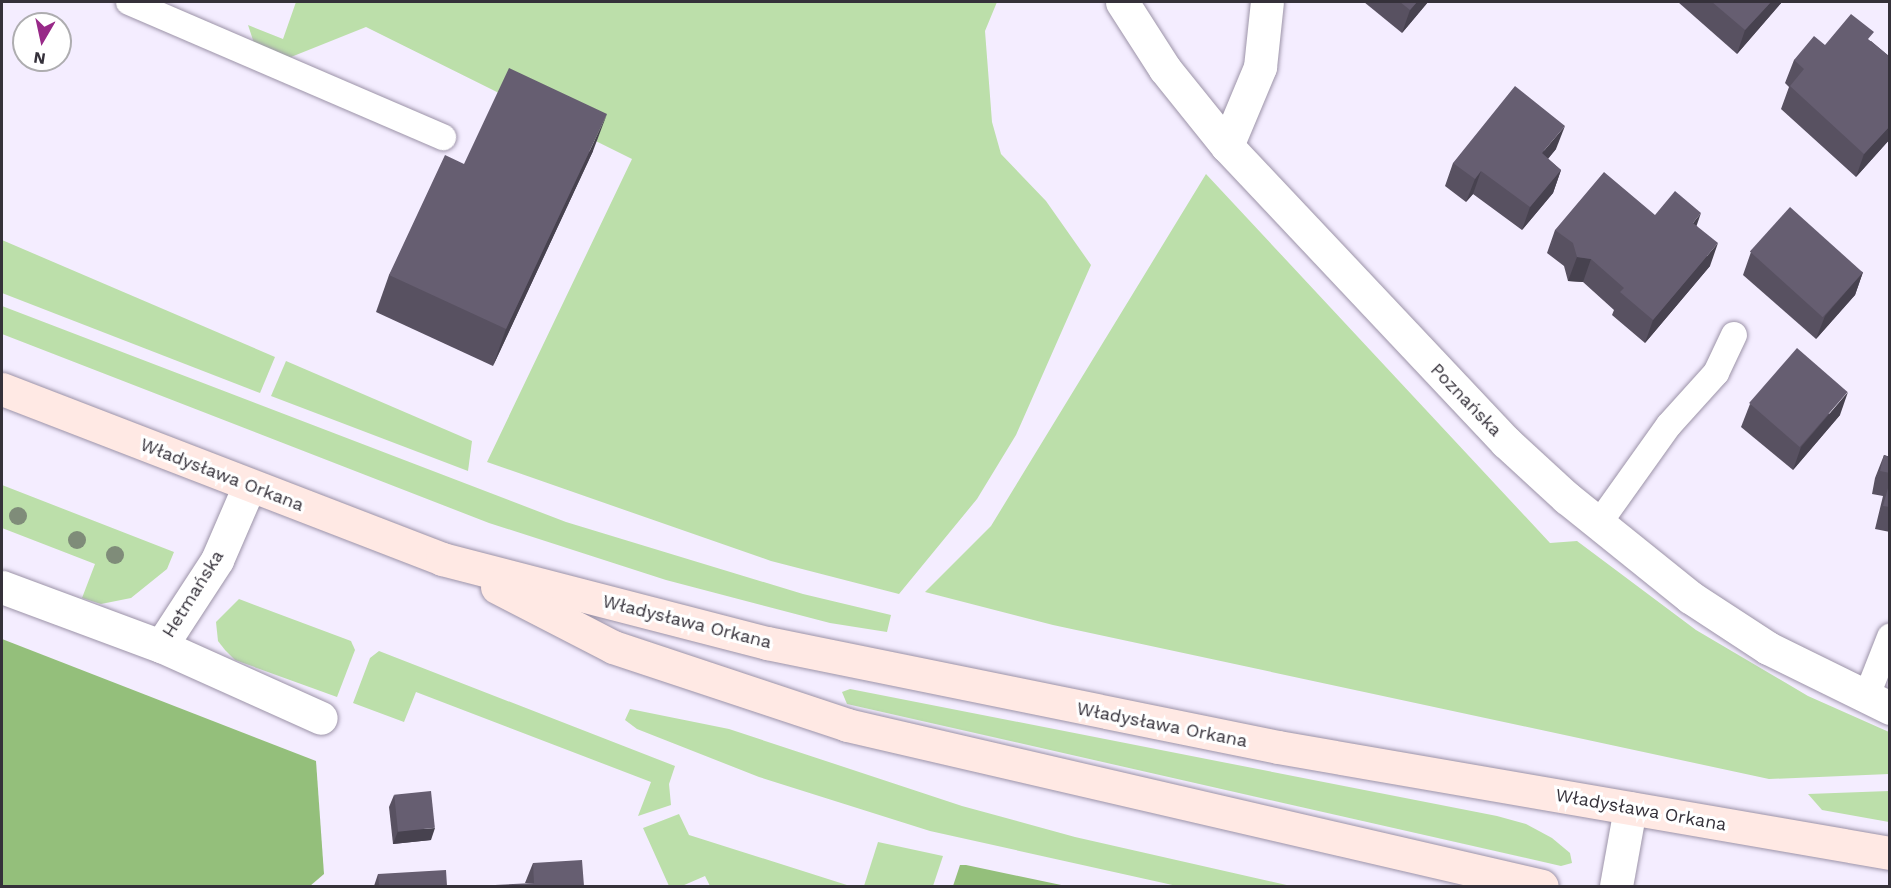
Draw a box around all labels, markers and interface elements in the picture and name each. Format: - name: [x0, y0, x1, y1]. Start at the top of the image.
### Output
- north arrow: [12, 12, 72, 72]
- text: N: [32, 48, 47, 69]
- street label: Poznańska: [1426, 359, 1506, 441]
- street label: Władysława Orkana: [137, 434, 307, 516]
- street label: Hetmańska: [158, 546, 228, 642]
- street label: Władysława Orkana: [600, 590, 774, 654]
- street label: Władysława Orkana: [1075, 698, 1249, 752]
- street label: Władysława Orkana: [1554, 784, 1728, 836]

